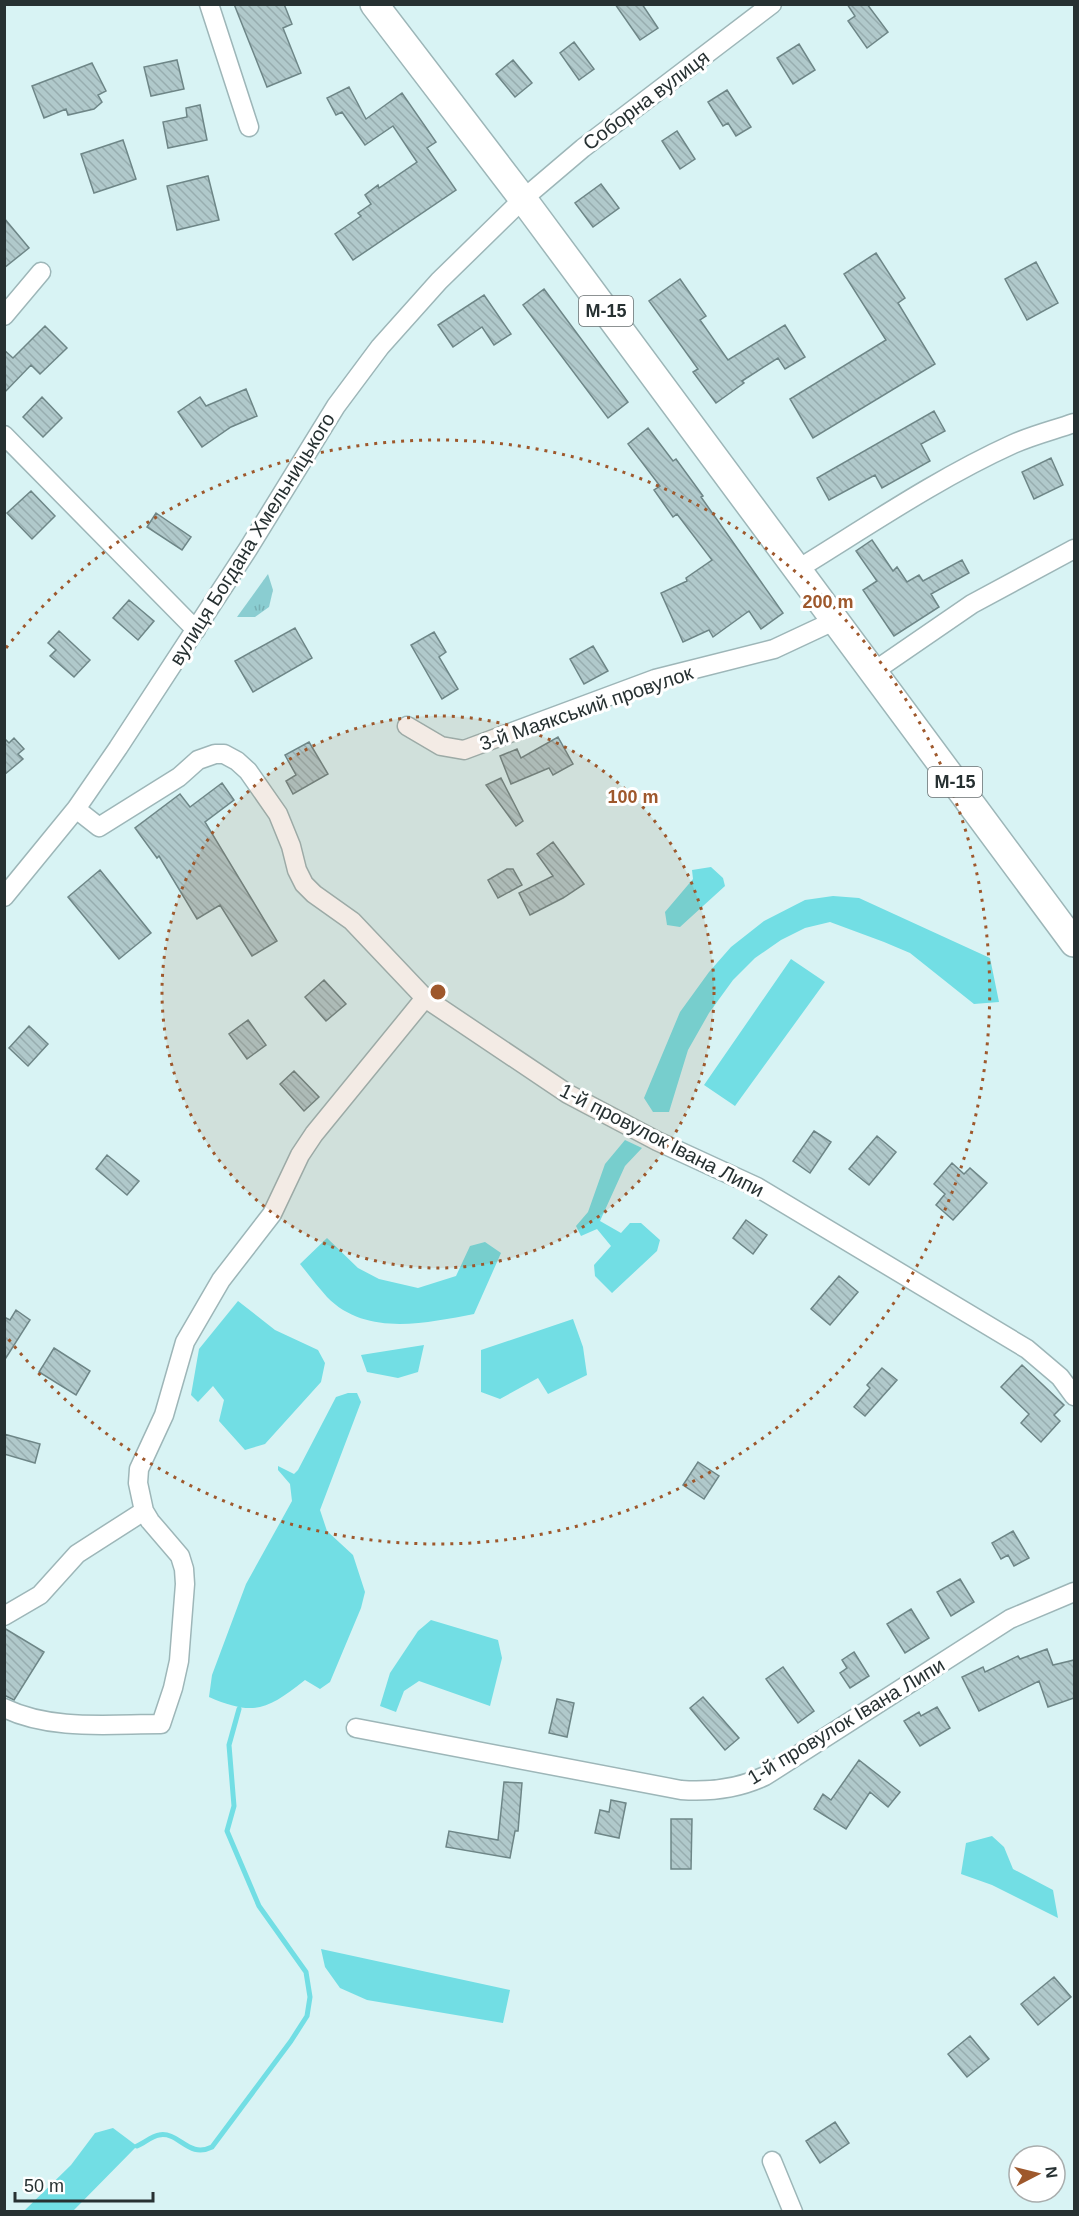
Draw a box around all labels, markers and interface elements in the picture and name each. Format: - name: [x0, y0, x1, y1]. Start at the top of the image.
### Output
- street label: Соборна вулиця: [579, 46, 713, 154]
- road number: М-15: [579, 296, 633, 326]
- street label: вулиця Богдана Хмельницького: [165, 409, 339, 669]
- text: 200 m: [802, 592, 854, 612]
- street label: 3-й Маякський провулок: [477, 661, 696, 755]
- road number: М-15: [928, 767, 982, 797]
- text: 100 m: [607, 787, 659, 807]
- centre of rings: [428, 982, 448, 1002]
- street label: 1-й провулок Івана Липи: [556, 1079, 768, 1201]
- street label: 1-й провулок Івана Липи: [744, 1653, 948, 1789]
- north arrow: [1007, 2144, 1067, 2204]
- scale bar: [15, 2165, 153, 2203]
- text: N: [1042, 2165, 1061, 2179]
- text: 50 m: [24, 2176, 64, 2196]

